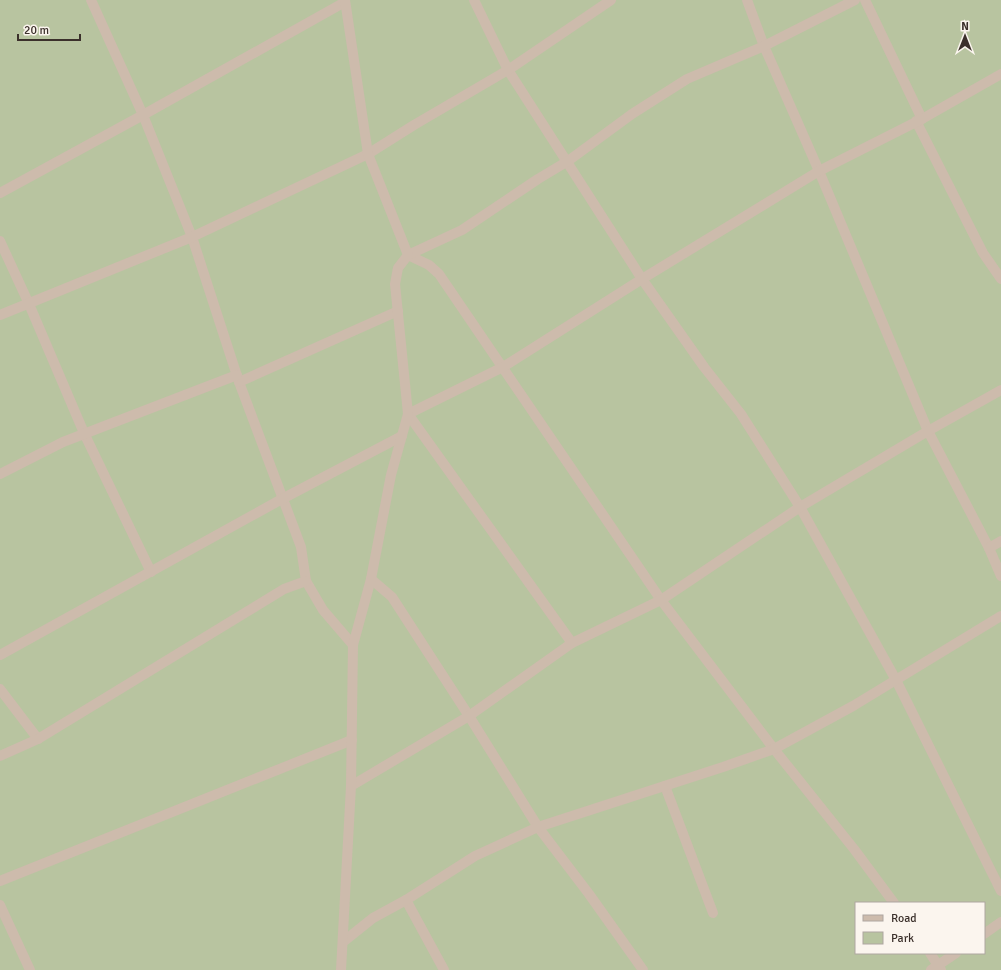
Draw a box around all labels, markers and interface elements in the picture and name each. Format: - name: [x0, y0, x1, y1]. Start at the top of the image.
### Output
- scale bar: [18, 16, 80, 42]
- north arrow: [945, 16, 985, 56]
- text: N: [961, 20, 969, 33]
- text: 20 m: [24, 23, 49, 38]
- legend: [855, 902, 985, 954]
- text: Road: [891, 911, 917, 926]
- text: Park: [891, 931, 914, 946]

